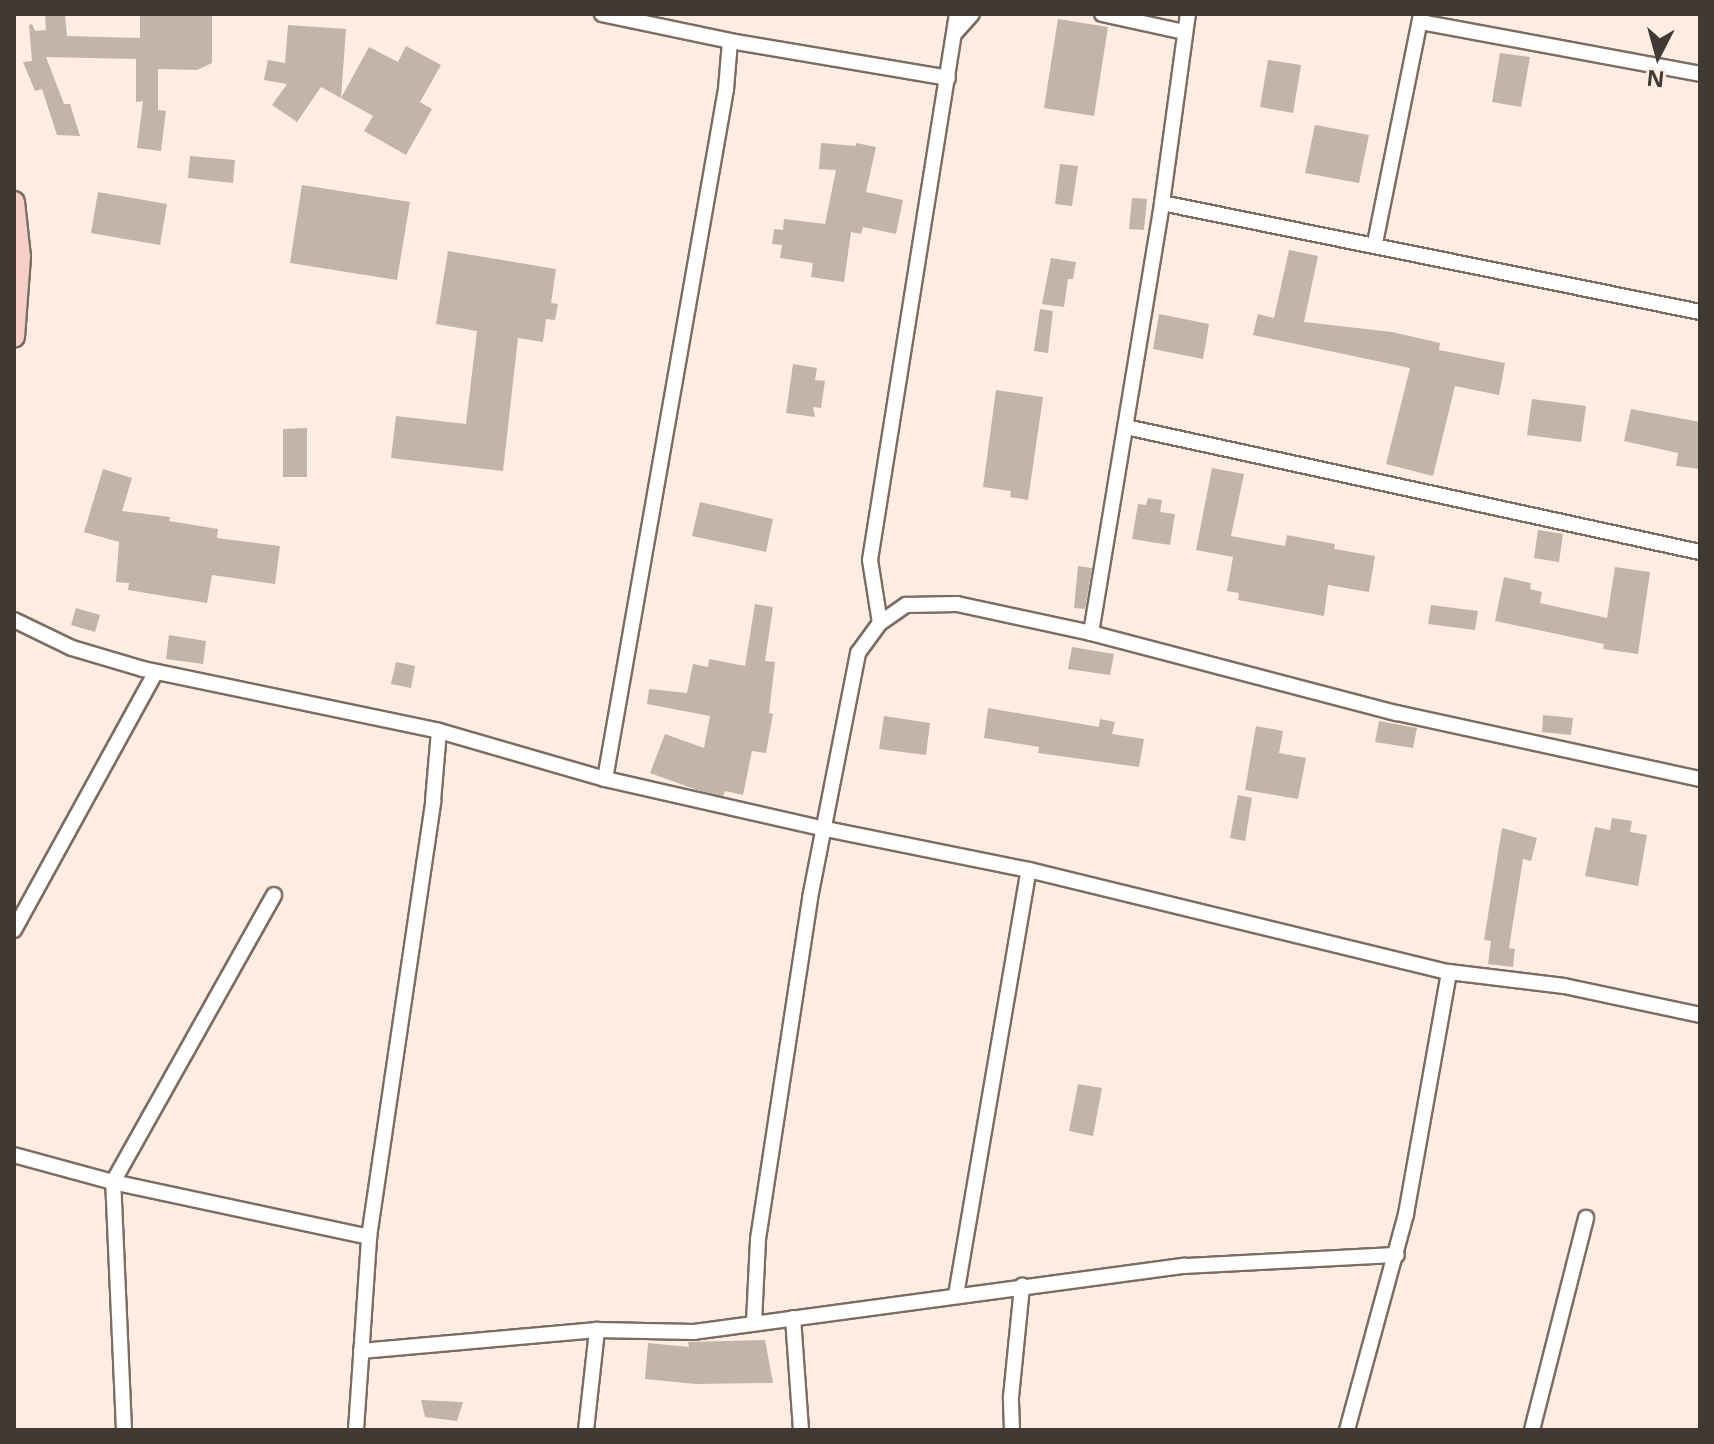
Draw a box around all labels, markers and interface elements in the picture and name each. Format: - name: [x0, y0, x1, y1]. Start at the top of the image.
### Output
- north arrow: [1618, 16, 1698, 96]
- text: N: [1645, 64, 1666, 96]

